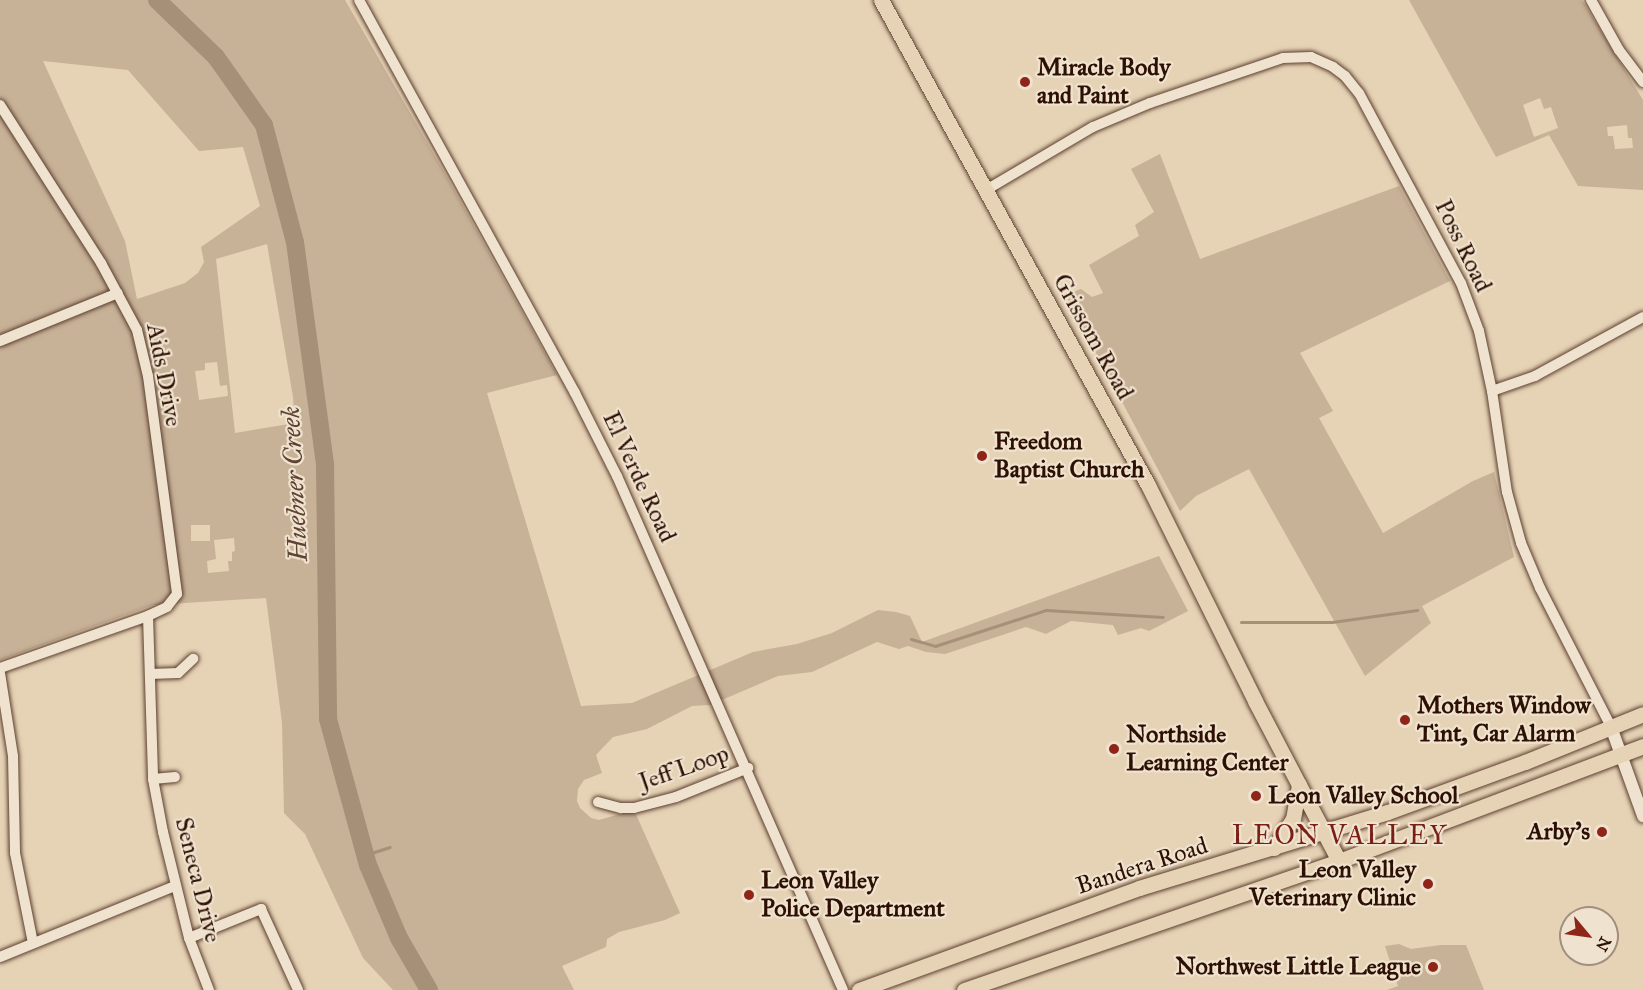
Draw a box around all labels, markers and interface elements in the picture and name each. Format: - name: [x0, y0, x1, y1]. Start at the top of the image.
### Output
- place label: Miracle Body and Paint: [1037, 54, 1170, 110]
- marker: Miracle Body and Paint: [1018, 75, 1032, 89]
- street label: Poss Road: [1428, 195, 1498, 297]
- street label: Grissom Road: [1047, 269, 1139, 405]
- street label: Aids Drive: [140, 321, 188, 429]
- water label: Huebner Creek: [275, 406, 315, 562]
- street label: El Verde Road: [596, 407, 682, 547]
- place label: Freedom Baptist Church: [994, 428, 1144, 484]
- marker: Freedom Baptist Church: [975, 449, 989, 463]
- place label: Mothers Window Tint, Car Alarm: [1417, 692, 1591, 748]
- marker: Mothers Window Tint, Car Alarm: [1398, 713, 1412, 727]
- place label: Northside Learning Center: [1126, 721, 1289, 777]
- street label: Jeff Loop: [635, 739, 733, 797]
- marker: Northside Learning Center: [1107, 742, 1121, 756]
- place label: Leon Valley School: [1268, 782, 1458, 810]
- marker: Leon Valley School: [1249, 789, 1263, 803]
- street label: Seneca Drive: [169, 815, 227, 945]
- place label: Arby's: [1527, 818, 1590, 846]
- district label: LEON VALLEY: [1232, 819, 1448, 851]
- marker: Arby's: [1595, 825, 1609, 839]
- street label: Bandera Road: [1073, 831, 1211, 901]
- place label: Leon Valley Veterinary Clinic: [1249, 856, 1416, 912]
- place label: Leon Valley Police Department: [761, 867, 945, 923]
- marker: Leon Valley Veterinary Clinic: [1421, 877, 1435, 891]
- marker: Leon Valley Police Department: [742, 888, 756, 902]
- north arrow: [1559, 906, 1619, 966]
- text: N: [1592, 933, 1615, 955]
- place label: Northwest Little League: [1175, 953, 1421, 981]
- marker: Northwest Little League: [1426, 960, 1440, 974]

